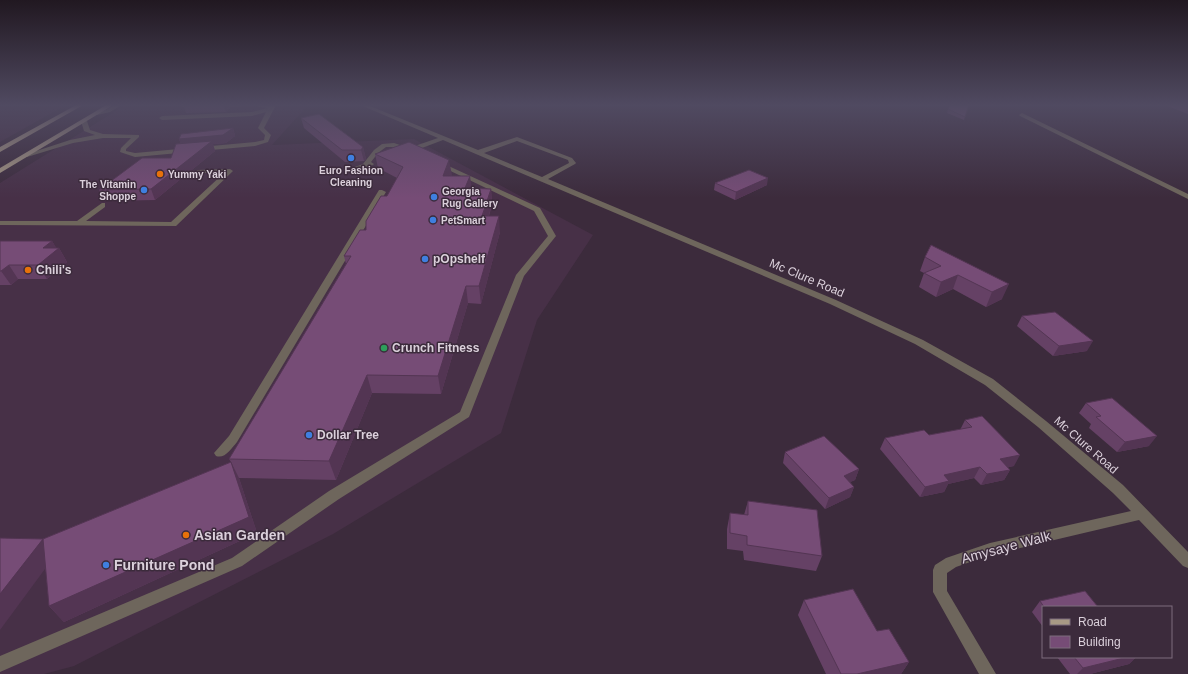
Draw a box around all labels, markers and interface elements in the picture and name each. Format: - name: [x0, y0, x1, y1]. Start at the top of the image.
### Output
- marker: Euro Fashion Cleaning: [346, 153, 356, 163]
- place label: Euro Fashion Cleaning: [319, 165, 383, 188]
- marker: Yummy Yaki: [155, 169, 165, 179]
- place label: Yummy Yaki: [168, 169, 226, 180]
- place label: The Vitamin Shoppe: [80, 179, 136, 202]
- marker: The Vitamin Shoppe: [139, 185, 149, 195]
- place label: Georgia Rug Gallery: [442, 186, 499, 209]
- marker: Georgia Rug Gallery: [429, 192, 439, 202]
- marker: PetSmart: [428, 215, 438, 225]
- place label: PetSmart: [441, 215, 486, 226]
- place label: pOpshelf: [433, 252, 486, 266]
- marker: pOpshelf: [420, 254, 430, 264]
- street label: Mc Clure Road: [767, 256, 847, 300]
- place label: Chili's: [36, 263, 72, 277]
- marker: Chili's: [23, 265, 33, 275]
- place label: Crunch Fitness: [392, 341, 480, 355]
- marker: Crunch Fitness: [379, 343, 389, 353]
- street label: Mc Clure Road: [1051, 413, 1121, 477]
- place label: Dollar Tree: [317, 428, 379, 442]
- marker: Dollar Tree: [304, 430, 314, 440]
- place label: Asian Garden: [194, 527, 285, 543]
- street label: Amysaye Walk: [959, 527, 1053, 567]
- marker: Asian Garden: [181, 530, 191, 540]
- place label: Furniture Pond: [114, 557, 214, 573]
- marker: Furniture Pond: [101, 560, 111, 570]
- legend: [1042, 606, 1172, 658]
- text: Road: [1078, 615, 1107, 629]
- text: Building: [1078, 635, 1121, 649]

